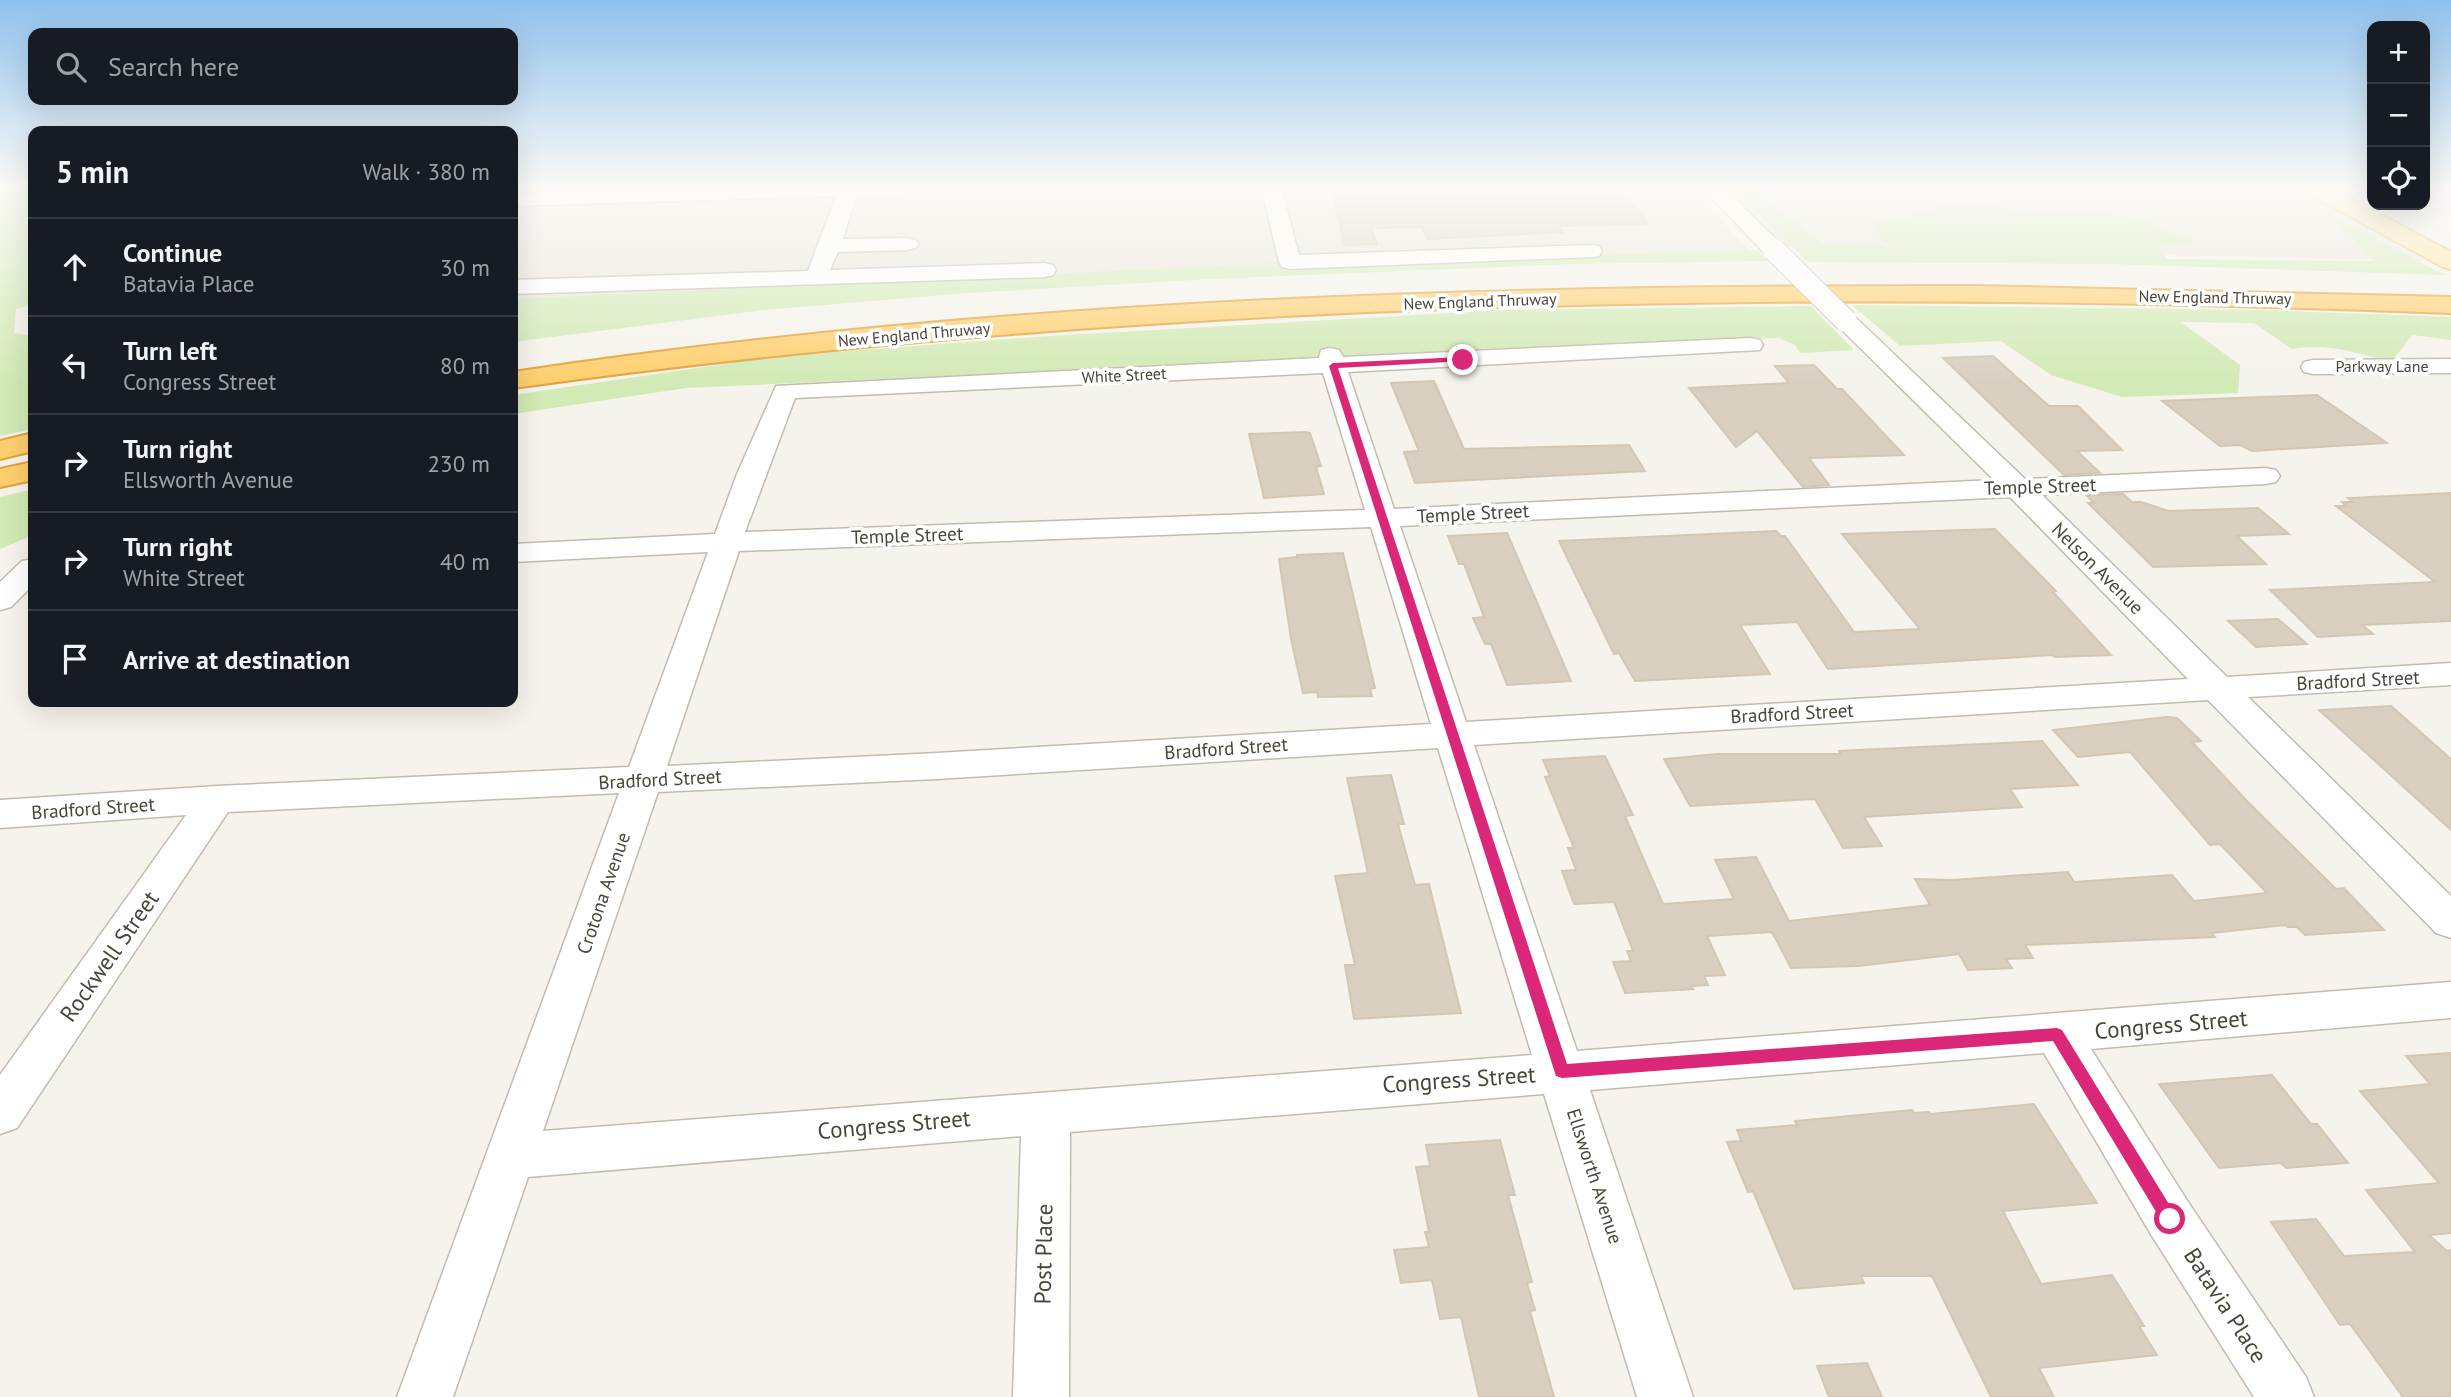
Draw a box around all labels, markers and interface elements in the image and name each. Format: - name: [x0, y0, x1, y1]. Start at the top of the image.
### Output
- map controls: [2367, 21, 2430, 210]
- button: +: [2367, 21, 2430, 84]
- search box: [28, 28, 518, 105]
- icon: search: [52, 48, 90, 86]
- text: Search here: [108, 50, 239, 83]
- button: −: [2367, 84, 2430, 147]
- button: locate: [2367, 147, 2430, 210]
- text: 5 min: [56, 152, 129, 191]
- text: Walk · 380 m: [363, 157, 490, 186]
- text: Continue: [123, 236, 222, 269]
- icon: ahead: [56, 248, 94, 286]
- text: 30 m: [440, 253, 490, 282]
- text: Batavia Place: [123, 269, 254, 298]
- street label: New England Thruway: [2138, 286, 2292, 308]
- street label: New England Thruway: [1403, 288, 1557, 314]
- street label: New England Thruway: [837, 317, 992, 351]
- text: Turn left: [123, 334, 217, 367]
- route end: [1447, 344, 1478, 375]
- icon: left: [56, 346, 94, 384]
- text: 80 m: [440, 351, 490, 380]
- street label: Parkway Lane: [2335, 356, 2429, 376]
- street label: White Street: [1081, 363, 1167, 387]
- text: Congress Street: [123, 367, 276, 396]
- text: Turn right: [123, 432, 232, 465]
- icon: right: [56, 444, 94, 482]
- text: 230 m: [428, 449, 490, 478]
- text: Ellsworth Avenue: [123, 465, 294, 494]
- street label: Temple Street: [1983, 472, 2097, 500]
- street label: Temple Street: [1416, 498, 1530, 528]
- street label: Nelson Avenue: [2047, 517, 2149, 619]
- street label: Temple Street: [850, 521, 964, 549]
- text: Turn right: [123, 530, 232, 563]
- icon: right: [56, 542, 94, 580]
- text: 40 m: [440, 547, 490, 576]
- text: White Street: [123, 563, 245, 592]
- icon: arrive: [56, 640, 94, 678]
- text: Arrive at destination: [123, 643, 350, 676]
- street label: Bradford Street: [2296, 665, 2421, 695]
- street label: Bradford Street: [1730, 698, 1855, 728]
- street label: Bradford Street: [1164, 732, 1289, 764]
- street label: Bradford Street: [598, 764, 723, 794]
- street label: Bradford Street: [31, 792, 156, 824]
- street label: Crotona Avenue: [571, 829, 635, 957]
- street label: Rockwell Street: [53, 885, 165, 1027]
- street label: Congress Street: [2093, 1003, 2249, 1045]
- street label: Congress Street: [1382, 1059, 1537, 1099]
- street label: Congress Street: [816, 1103, 972, 1145]
- street label: Ellsworth Avenue: [1562, 1105, 1628, 1247]
- route start: [2154, 1203, 2185, 1234]
- street label: Post Place: [1028, 1204, 1058, 1304]
- street label: Batavia Place: [2178, 1242, 2274, 1368]

